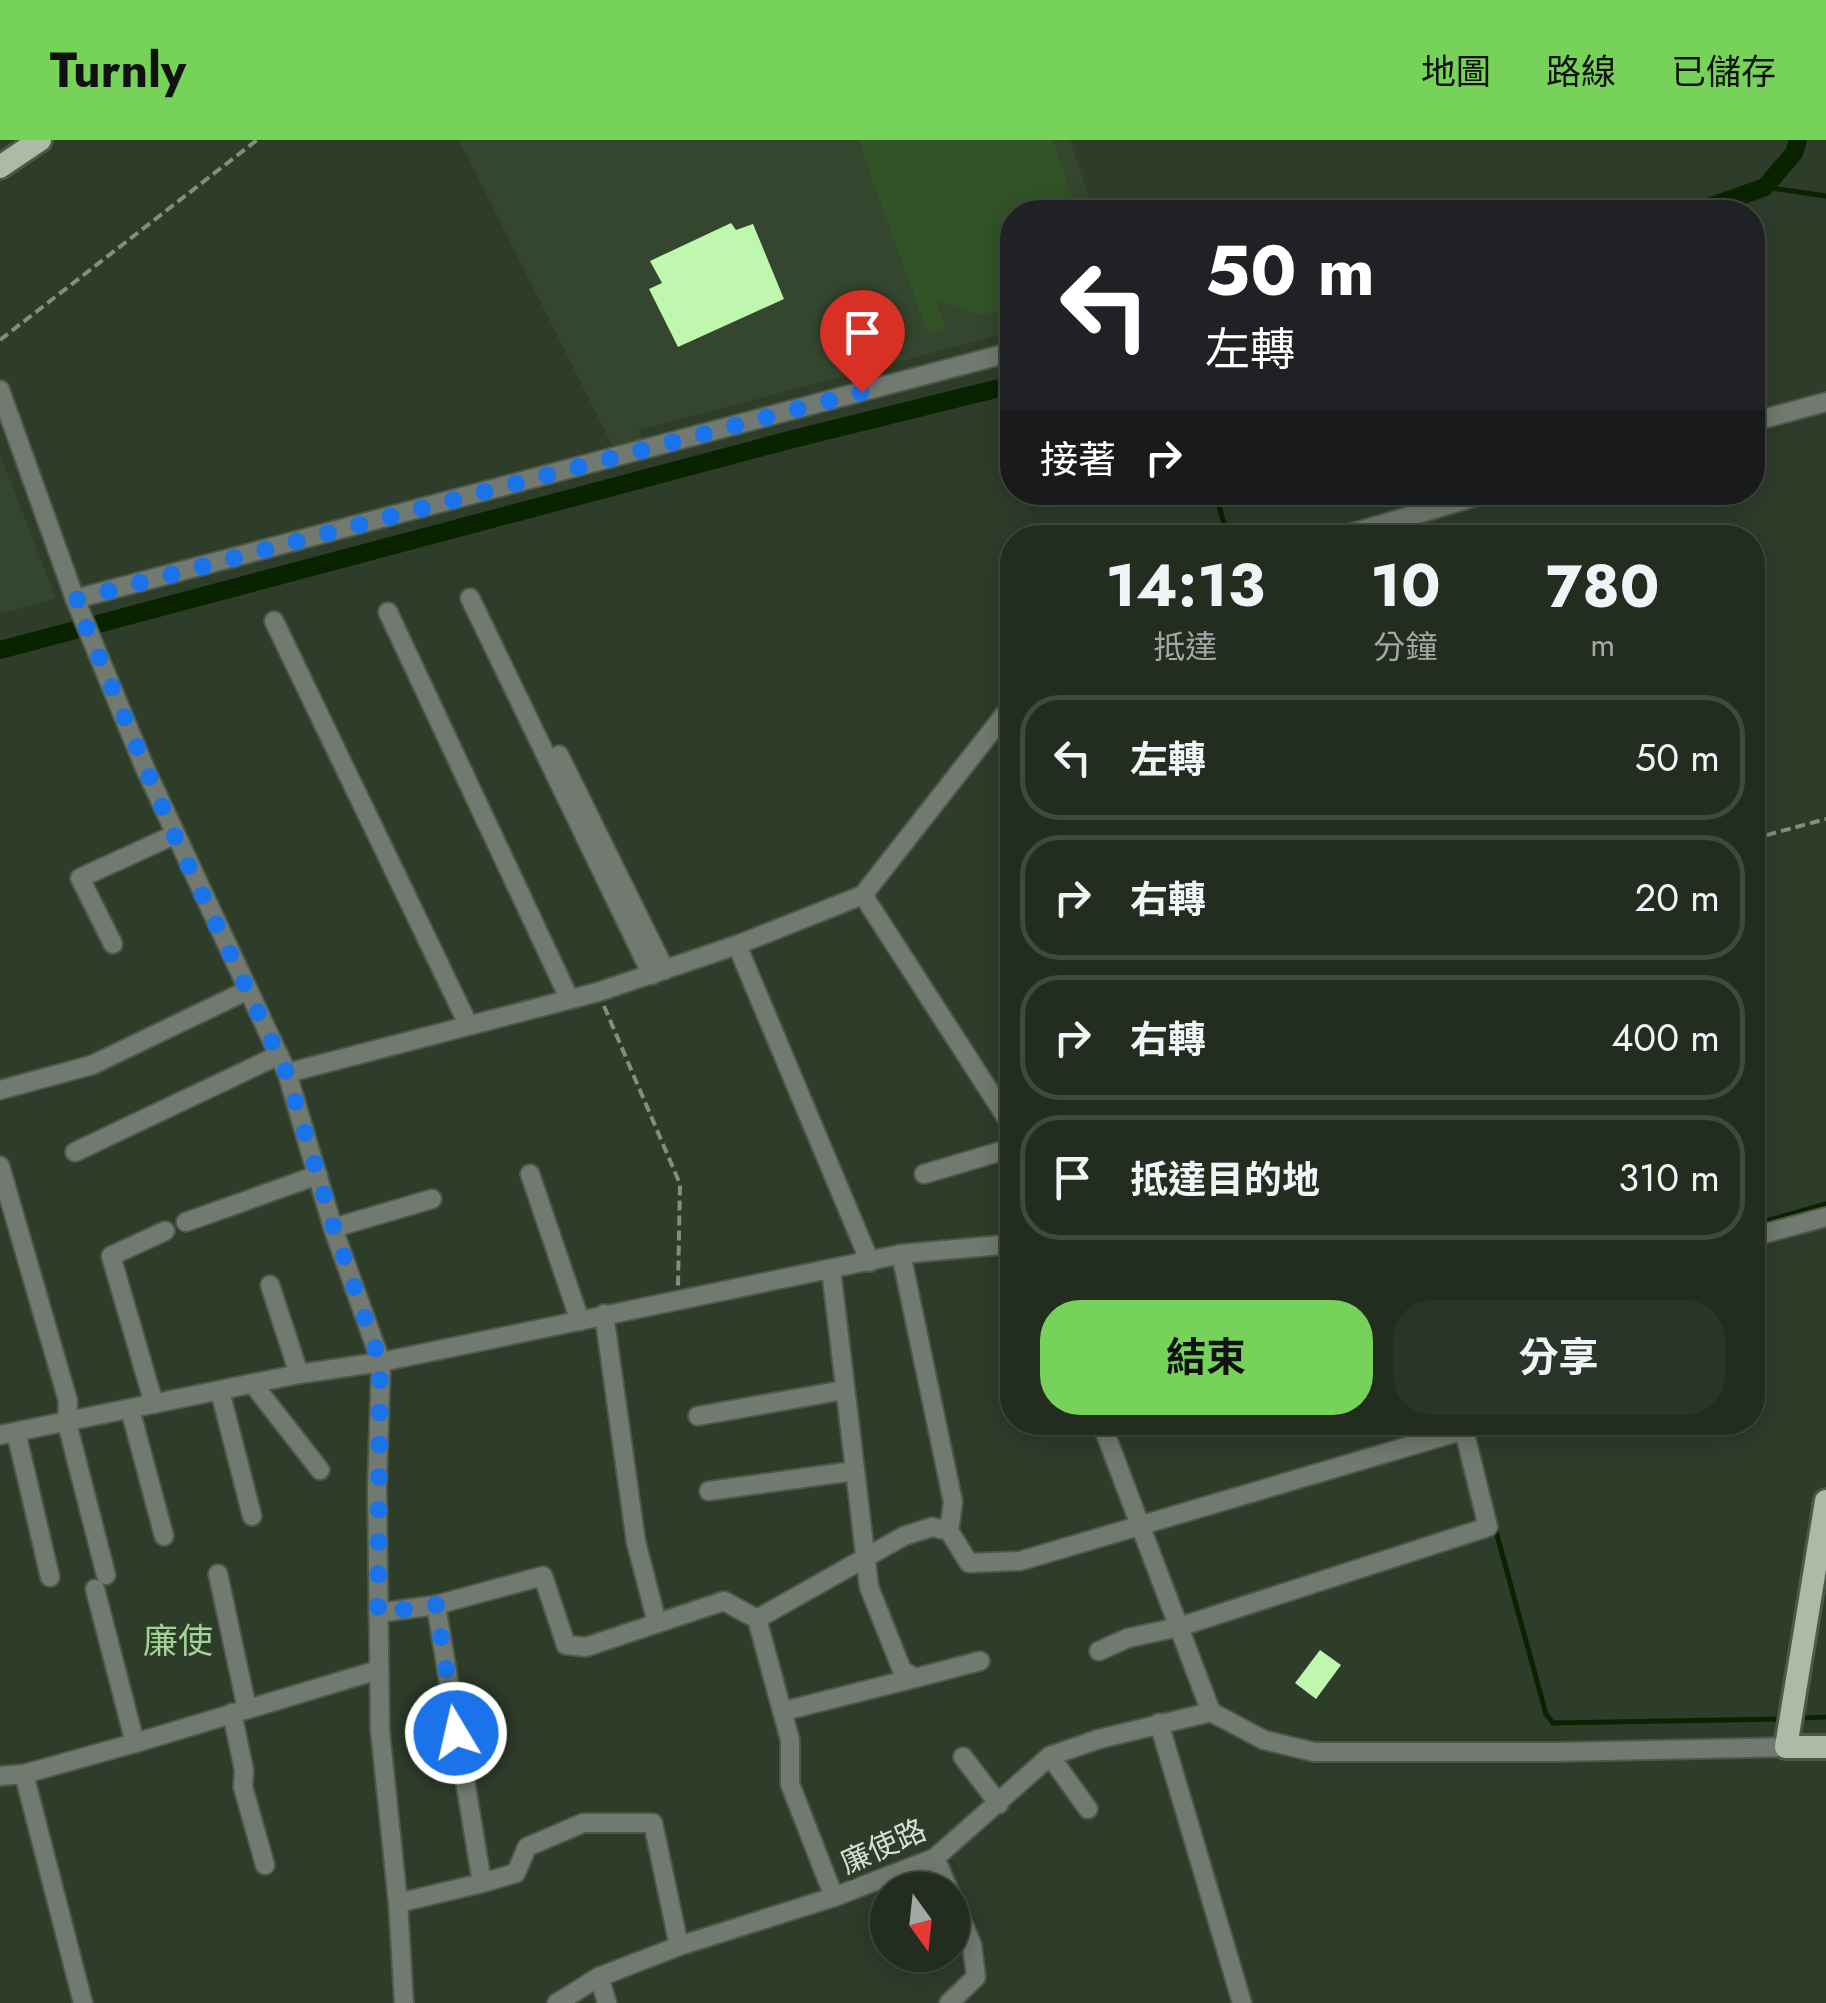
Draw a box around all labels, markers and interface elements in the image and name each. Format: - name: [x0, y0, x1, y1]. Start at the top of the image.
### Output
- text: Turnly: [50, 36, 186, 105]
- text: 地圖: [1421, 47, 1491, 97]
- text: 路線: [1546, 47, 1616, 97]
- text: 已儲存: [1671, 47, 1776, 97]
- text: 50 m: [1205, 220, 1375, 321]
- icon: left: [1040, 240, 1170, 370]
- pin: [820, 290, 905, 393]
- icon: arrive: [835, 305, 890, 360]
- text: 左轉: [1205, 317, 1295, 382]
- icon: right: [1136, 430, 1191, 485]
- text: 接著: [1040, 432, 1116, 487]
- text: 14:13: [1105, 542, 1265, 629]
- text: 10: [1370, 542, 1441, 629]
- text: 780: [1546, 543, 1660, 630]
- text: m: [1590, 622, 1615, 668]
- text: 抵達: [1153, 624, 1217, 670]
- text: 分鐘: [1373, 624, 1438, 670]
- icon: left: [1045, 730, 1100, 785]
- text: 50 m: [1635, 730, 1720, 785]
- text: 左轉: [1130, 732, 1206, 787]
- icon: right: [1045, 870, 1100, 925]
- text: 20 m: [1635, 870, 1720, 925]
- text: 右轉: [1130, 872, 1206, 927]
- icon: right: [1045, 1010, 1100, 1065]
- text: 400 m: [1611, 1010, 1720, 1065]
- text: 右轉: [1130, 1012, 1206, 1067]
- icon: arrive: [1045, 1150, 1100, 1205]
- text: 310 m: [1618, 1150, 1720, 1205]
- text: 抵達目的地: [1130, 1152, 1320, 1207]
- button: 結束: [1040, 1300, 1373, 1415]
- button: 分享: [1393, 1300, 1725, 1415]
- district label: 廉使: [143, 1616, 213, 1666]
- position arrow: [404, 1681, 508, 1785]
- street label: 廉使路: [833, 1808, 933, 1884]
- north arrow: [870, 1872, 970, 1972]
- map controls: [870, 1872, 970, 1972]

